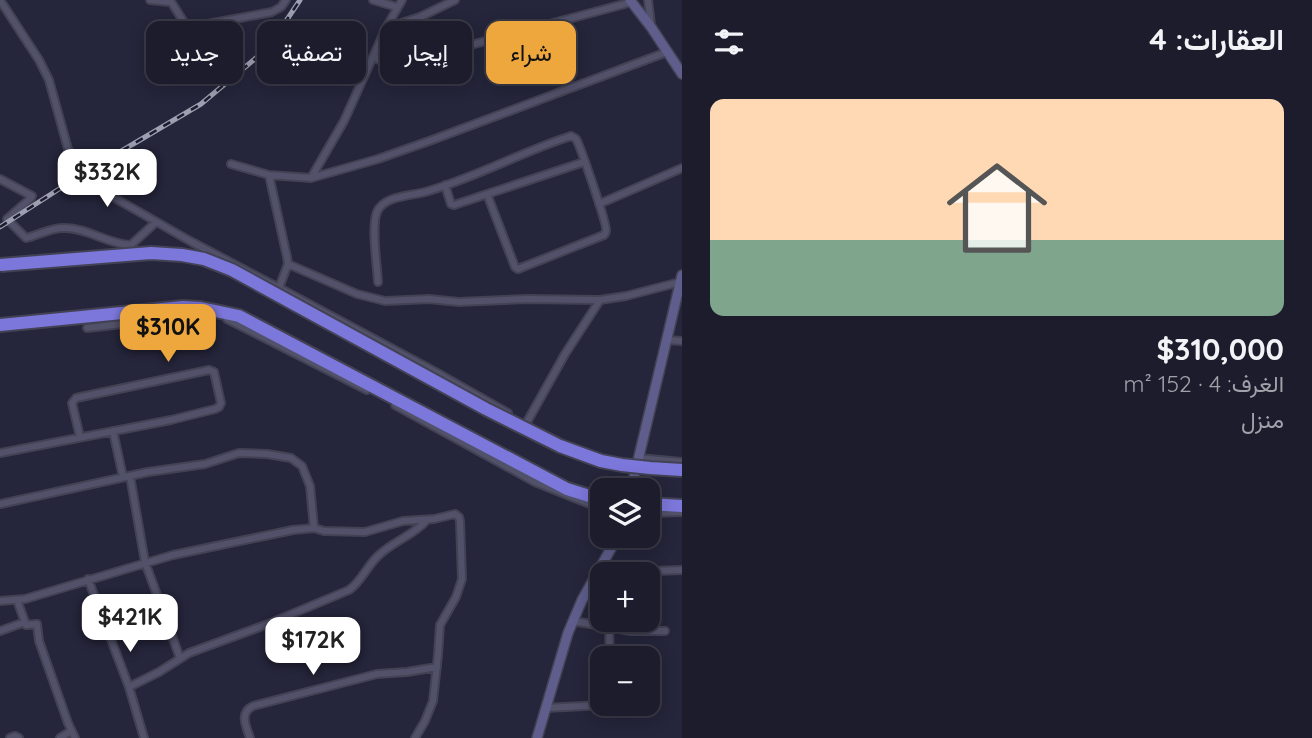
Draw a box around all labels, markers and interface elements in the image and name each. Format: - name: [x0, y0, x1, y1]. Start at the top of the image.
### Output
- text: العقارات: 4: [1149, 20, 1284, 58]
- chip: جديد: [146, 21, 243, 84]
- chip: تصفية: [257, 21, 366, 84]
- chip: إيجار: [380, 21, 472, 84]
- chip: شراء: [486, 21, 576, 84]
- icon: filters: [710, 23, 748, 61]
- icon: home: [934, 145, 1060, 271]
- pin: $332K: [58, 150, 156, 209]
- text: $332K: [74, 157, 140, 186]
- pin: $310K: [119, 304, 217, 364]
- text: $310K: [136, 312, 200, 341]
- text: $310,000: [1156, 330, 1284, 368]
- text: الغرف: 4 · 152 m²: [1124, 369, 1284, 398]
- text: منزل: [1241, 405, 1284, 434]
- map controls: [590, 478, 660, 716]
- button: layers: [590, 478, 660, 548]
- button: +: [590, 562, 660, 632]
- pin: $421K: [81, 594, 179, 654]
- text: $421K: [98, 602, 162, 631]
- pin: $172K: [264, 618, 362, 677]
- text: $172K: [281, 625, 345, 654]
- button: −: [590, 646, 660, 716]

